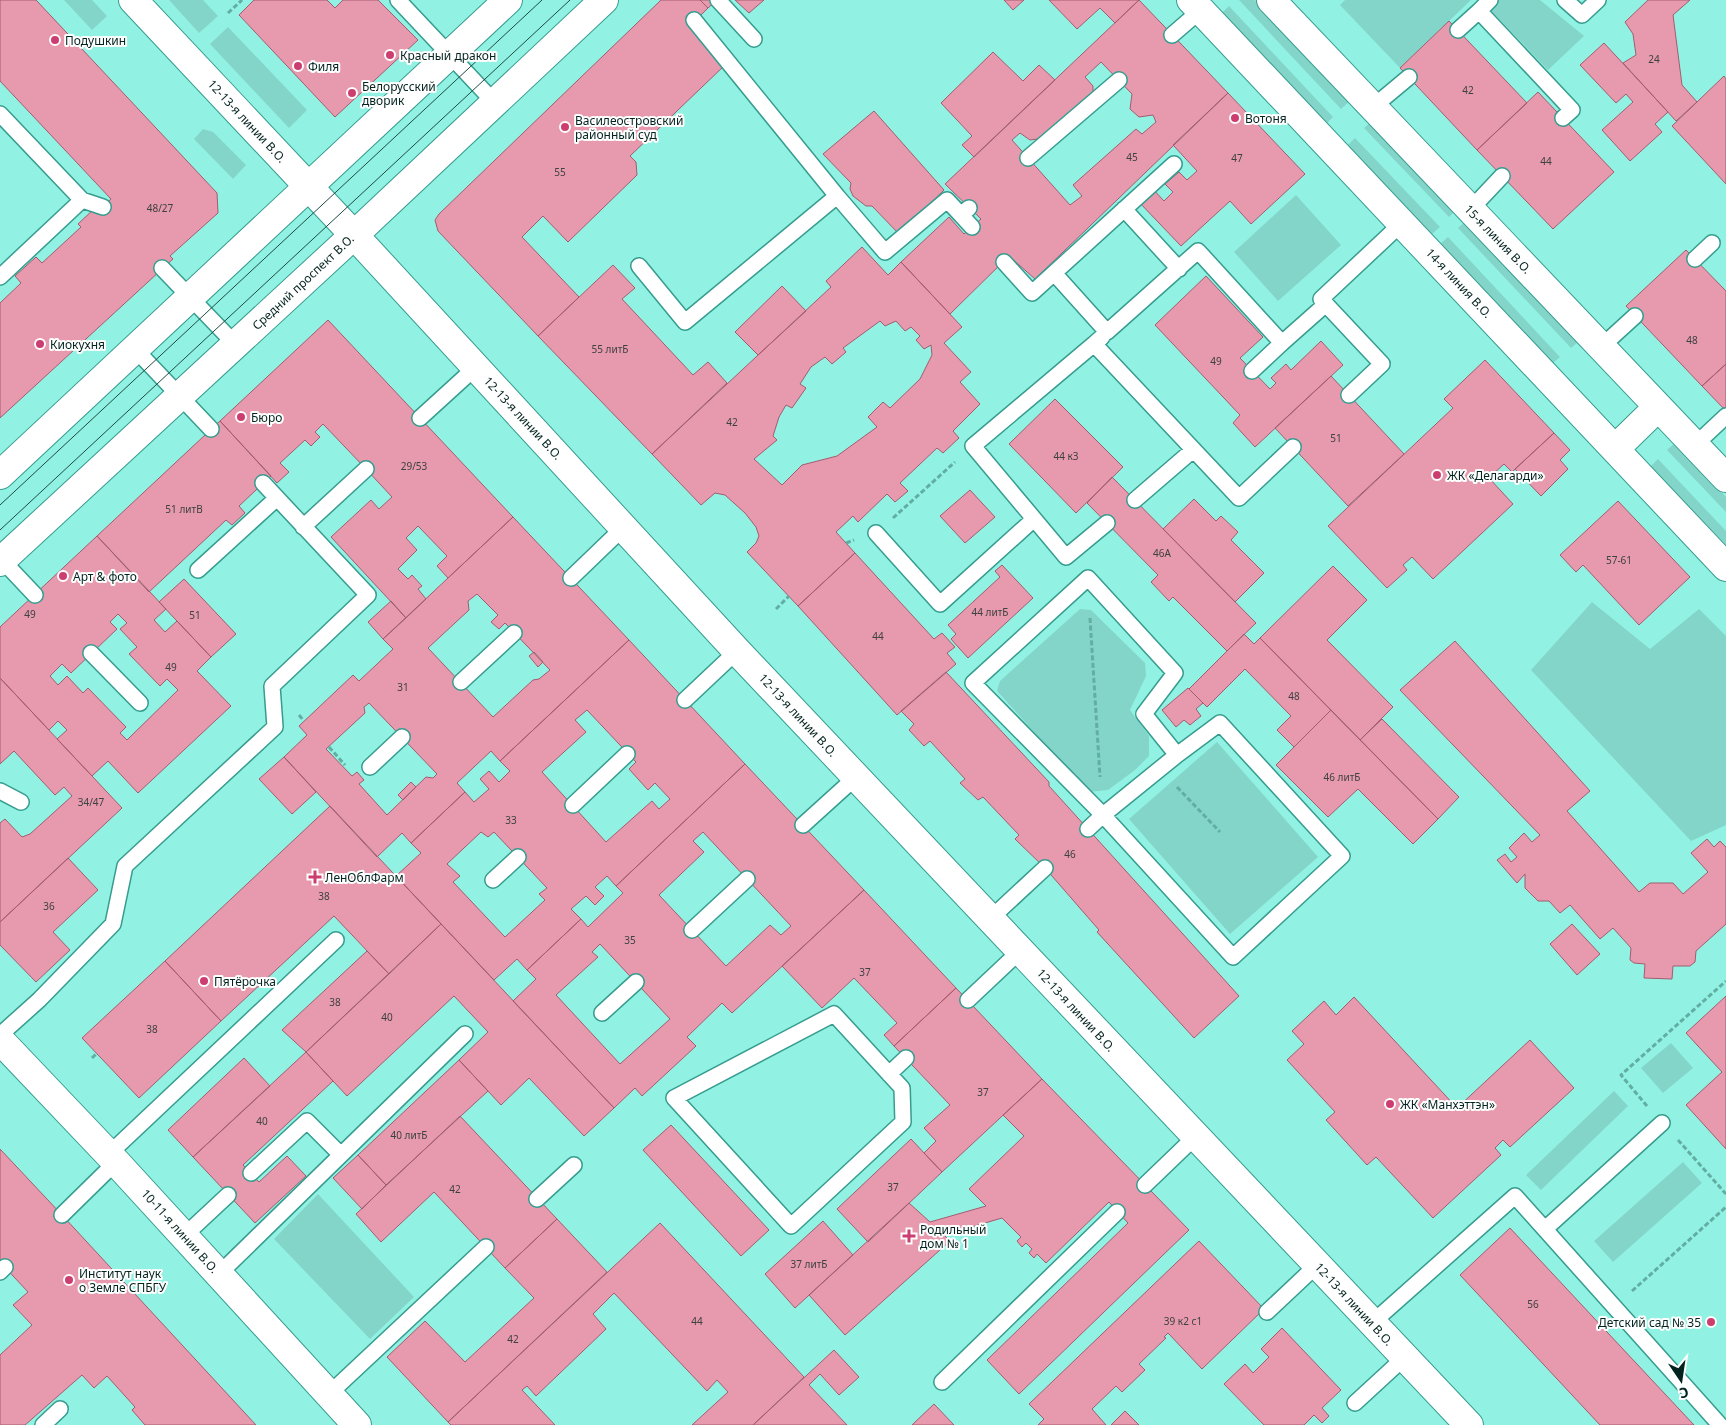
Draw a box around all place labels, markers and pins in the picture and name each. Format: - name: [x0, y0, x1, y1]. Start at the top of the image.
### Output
- place label: Подушкин: [65, 32, 126, 49]
- marker: Подушкин: [49, 34, 61, 46]
- place label: Красный дракон: [400, 47, 496, 64]
- marker: Красный дракон: [384, 49, 396, 61]
- place label: Филя: [308, 58, 339, 75]
- marker: Филя: [292, 60, 304, 72]
- place label: Белорусский дворик: [362, 78, 436, 109]
- marker: Белорусский дворик: [346, 87, 358, 99]
- place label: Вотоня: [1245, 110, 1287, 127]
- place label: Василеостровский районный суд: [575, 112, 684, 143]
- marker: Вотоня: [1229, 112, 1241, 124]
- marker: Василеостровский районный суд: [559, 121, 571, 133]
- place label: Киокухня: [50, 336, 105, 353]
- marker: Киокухня: [34, 338, 46, 350]
- place label: Бюро: [251, 409, 282, 426]
- marker: Бюро: [235, 411, 247, 423]
- place label: ЖК «Делагарди»: [1447, 467, 1544, 484]
- marker: ЖК «Делагарди»: [1431, 469, 1443, 481]
- place label: Арт & фото: [73, 568, 137, 585]
- marker: Арт & фото: [57, 570, 69, 582]
- place label: ЛенОблФарм: [325, 869, 404, 886]
- marker: ЛенОблФарм: [309, 871, 321, 883]
- place label: Пятёрочка: [214, 973, 276, 990]
- marker: Пятёрочка: [198, 975, 210, 987]
- place label: ЖК «Манхэттэн»: [1400, 1096, 1495, 1113]
- marker: ЖК «Манхэттэн»: [1384, 1098, 1396, 1110]
- place label: Родильный дом № 1: [920, 1221, 986, 1252]
- marker: Родильный дом № 1: [902, 1229, 916, 1243]
- place label: Институт наук о Земле СПБГУ: [79, 1265, 167, 1296]
- marker: Институт наук о Земле СПБГУ: [63, 1274, 75, 1286]
- place label: Детский сад № 35: [1598, 1314, 1701, 1331]
- marker: Детский сад № 35: [1705, 1316, 1717, 1328]

